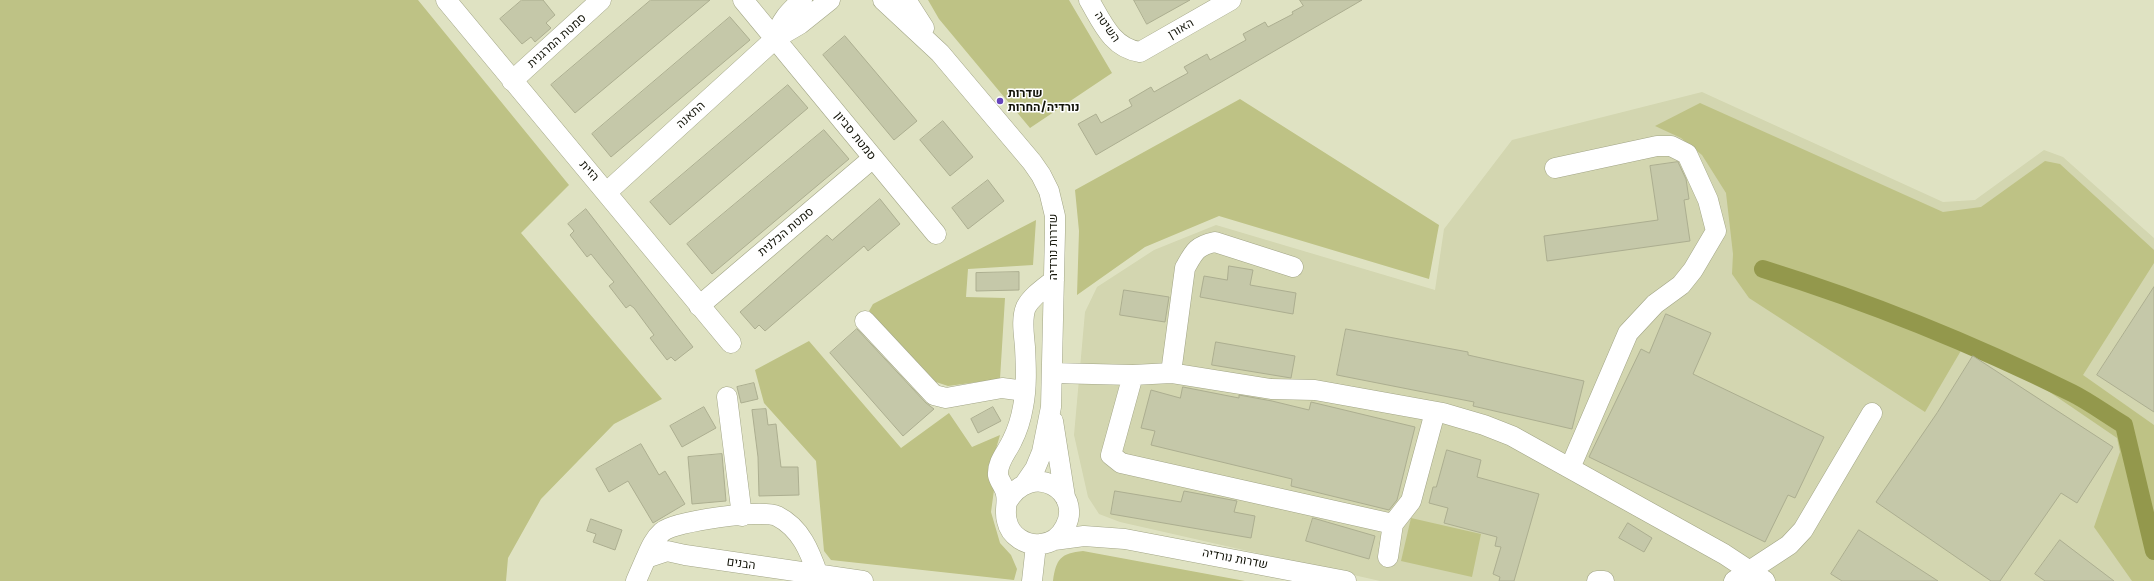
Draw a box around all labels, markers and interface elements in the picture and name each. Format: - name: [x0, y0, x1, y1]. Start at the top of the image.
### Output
- street label: השיטה: [1091, 9, 1123, 45]
- street label: סמטת המרגנית: [525, 11, 589, 71]
- street label: האורן: [1165, 16, 1197, 42]
- place label: שדרות נורדיה/החרות: [1008, 87, 1080, 115]
- marker: שדרות נורדיה/החרות: [995, 96, 1005, 106]
- street label: התאנה: [674, 98, 708, 132]
- street label: סמטת סביון: [831, 109, 879, 163]
- street label: הזית: [576, 158, 602, 184]
- street label: סמטת הכלנית: [755, 204, 817, 260]
- street label: שדרות נורדיה: [1047, 214, 1061, 280]
- street label: שדרות נורדיה: [1201, 546, 1269, 572]
- street label: הבנים: [726, 555, 756, 573]

